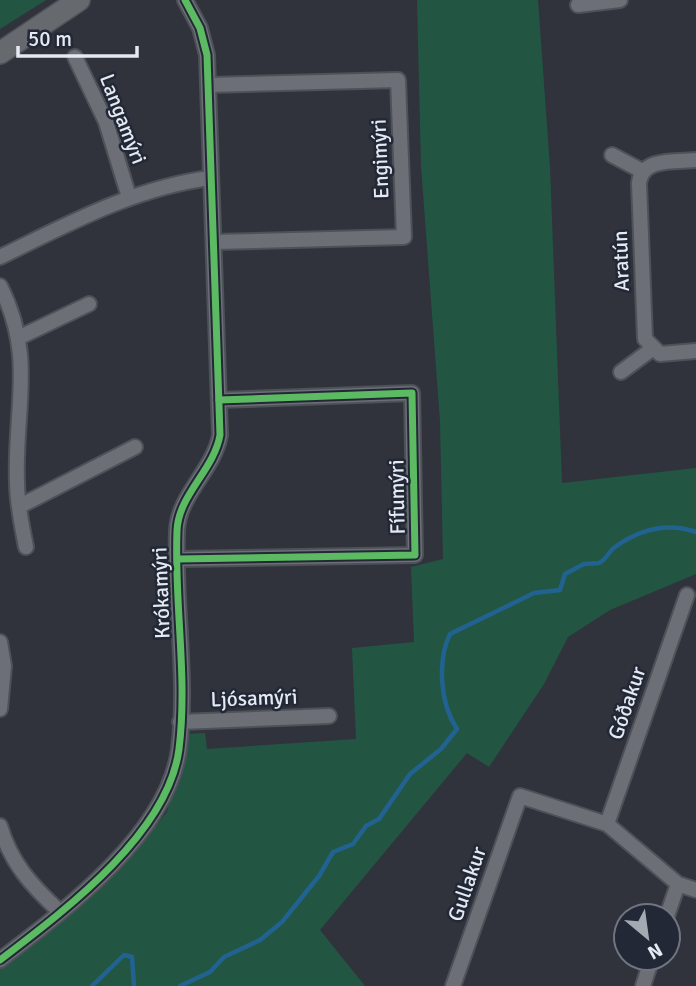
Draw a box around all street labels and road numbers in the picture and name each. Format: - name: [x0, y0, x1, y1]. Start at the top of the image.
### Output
- street label: Langamýri: [94, 70, 152, 168]
- street label: Engimýri: [366, 119, 394, 199]
- street label: Aratún: [607, 230, 635, 292]
- street label: Fífumýri: [383, 459, 411, 535]
- street label: Krókamýri: [146, 547, 176, 639]
- street label: Góðakur: [602, 663, 652, 743]
- street label: Ljósamýri: [210, 683, 298, 713]
- street label: Gullakur: [442, 843, 492, 925]

